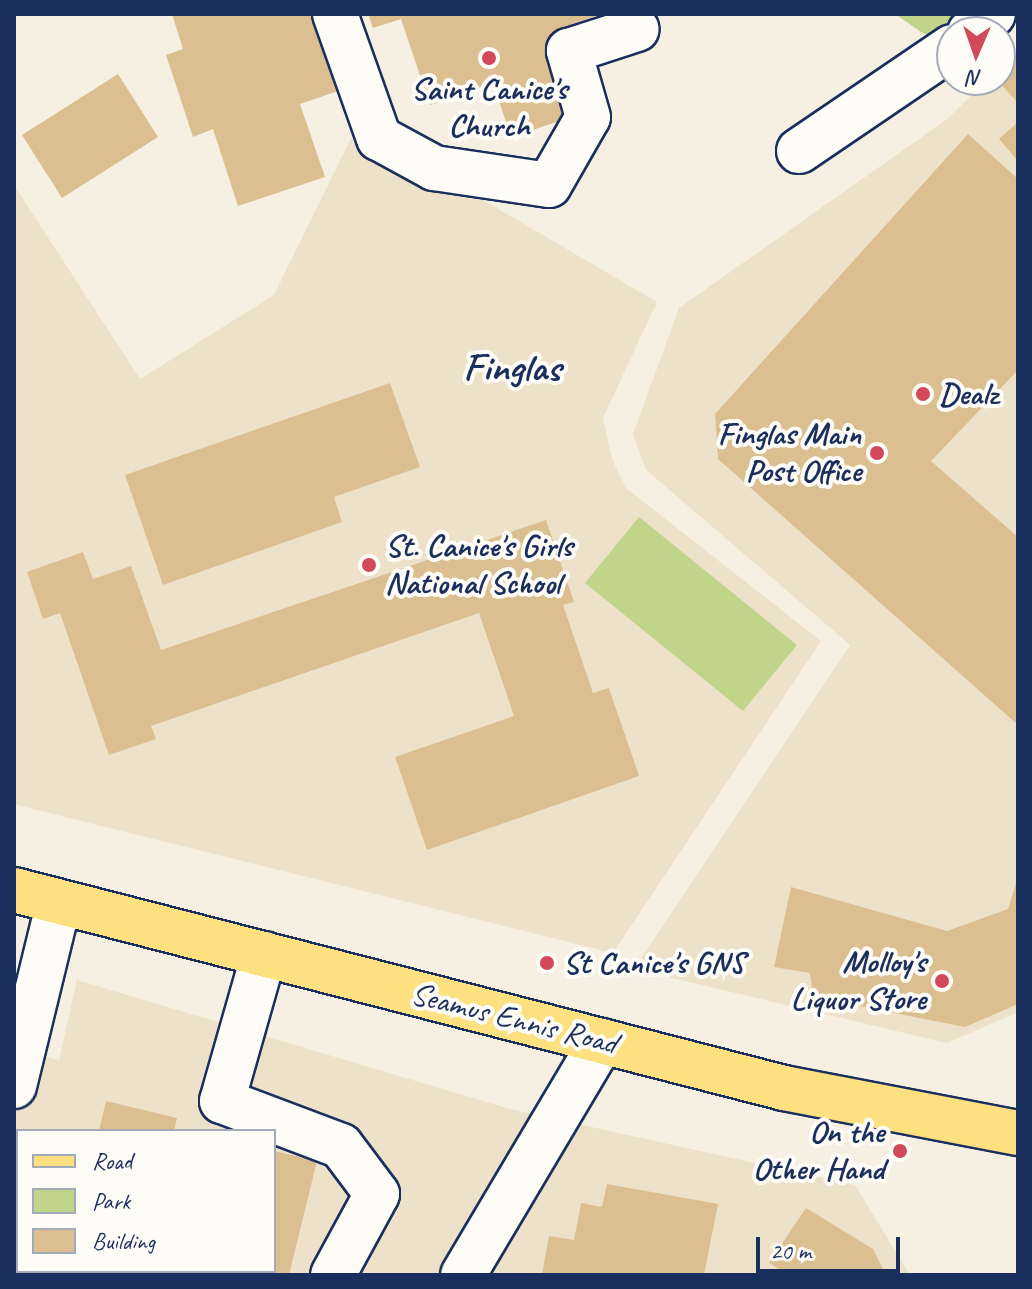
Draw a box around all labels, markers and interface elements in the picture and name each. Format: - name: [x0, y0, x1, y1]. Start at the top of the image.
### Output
- north arrow: [936, 16, 1016, 96]
- marker: Saint Canice's Church: [480, 49, 498, 67]
- text: N: [968, 64, 983, 92]
- place label: Saint Canice's Church: [411, 71, 567, 146]
- district label: Finglas: [463, 343, 561, 391]
- place label: Dealz: [939, 375, 998, 413]
- marker: Dealz: [914, 385, 932, 403]
- place label: Finglas Main Post Office: [717, 416, 861, 491]
- marker: Finglas Main Post Office: [868, 444, 886, 462]
- place label: St. Canice's Girls National School: [385, 528, 572, 603]
- marker: St. Canice's Girls National School: [360, 556, 378, 574]
- place label: St Canice's GNS: [563, 944, 743, 982]
- place label: Molloy's Liquor Store: [790, 944, 926, 1019]
- marker: St Canice's GNS: [538, 954, 556, 972]
- marker: Molloy's Liquor Store: [933, 972, 951, 990]
- street label: Seamus Ennis Road: [407, 975, 621, 1063]
- place label: On the Other Hand: [752, 1114, 884, 1189]
- legend: [16, 1129, 276, 1273]
- marker: On the Other Hand: [891, 1142, 909, 1160]
- text: Road: [92, 1146, 132, 1176]
- text: Park: [92, 1186, 130, 1216]
- scale bar: [760, 1221, 904, 1271]
- text: Building: [92, 1226, 155, 1256]
- text: 20 m: [770, 1236, 811, 1266]

